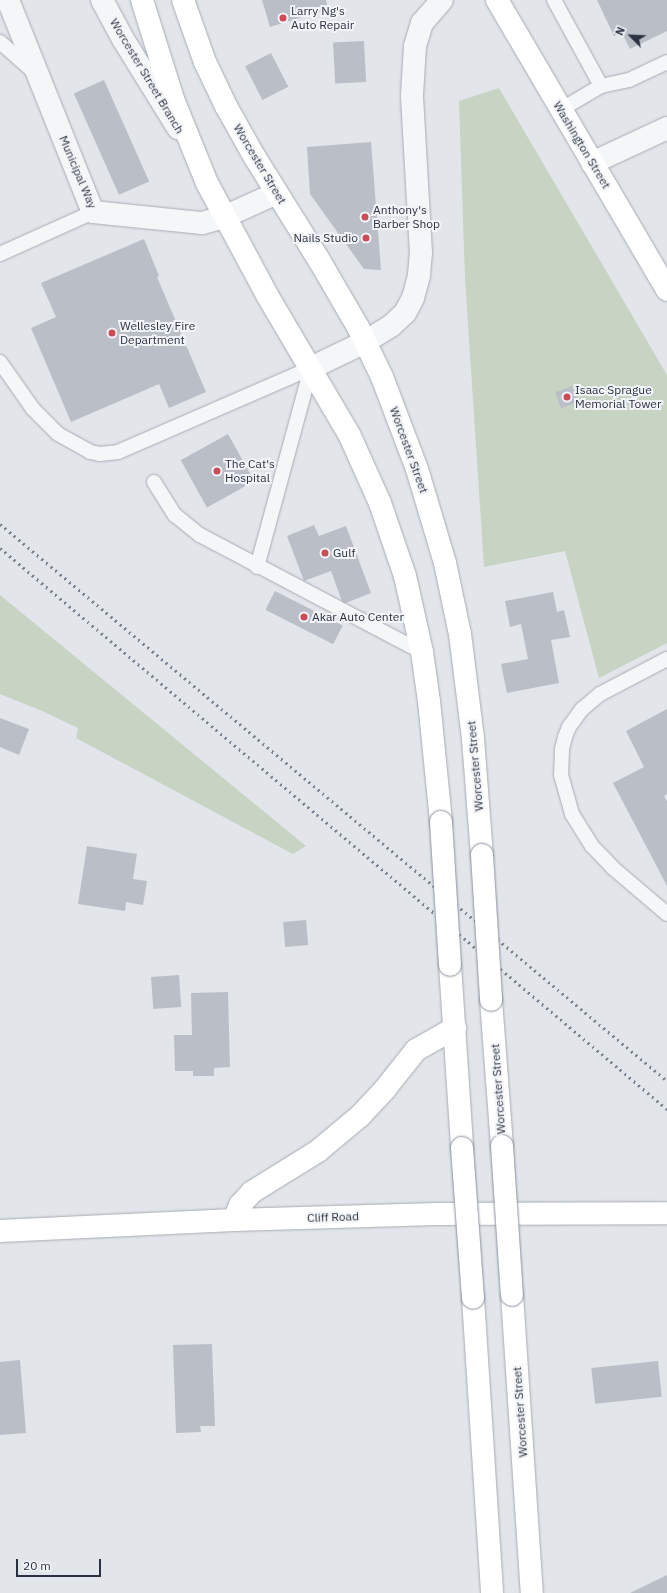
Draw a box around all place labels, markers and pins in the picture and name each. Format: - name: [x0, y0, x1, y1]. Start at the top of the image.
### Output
- place label: Larry Ng's Auto Repair: [291, 4, 354, 32]
- marker: Larry Ng's Auto Repair: [278, 13, 288, 23]
- place label: Anthony's Barber Shop: [373, 203, 440, 231]
- marker: Anthony's Barber Shop: [360, 212, 370, 222]
- place label: Nails Studio: [293, 231, 358, 245]
- marker: Nails Studio: [361, 233, 371, 243]
- place label: Wellesley Fire Department: [120, 319, 195, 347]
- marker: Wellesley Fire Department: [107, 328, 117, 338]
- place label: Isaac Sprague Memorial Tower: [575, 383, 661, 411]
- marker: Isaac Sprague Memorial Tower: [562, 392, 572, 402]
- place label: The Cat's Hospital: [225, 457, 275, 485]
- marker: The Cat's Hospital: [212, 466, 222, 476]
- place label: Gulf: [333, 546, 355, 560]
- marker: Gulf: [320, 548, 330, 558]
- place label: Akar Auto Center: [312, 610, 404, 624]
- marker: Akar Auto Center: [299, 612, 309, 622]

